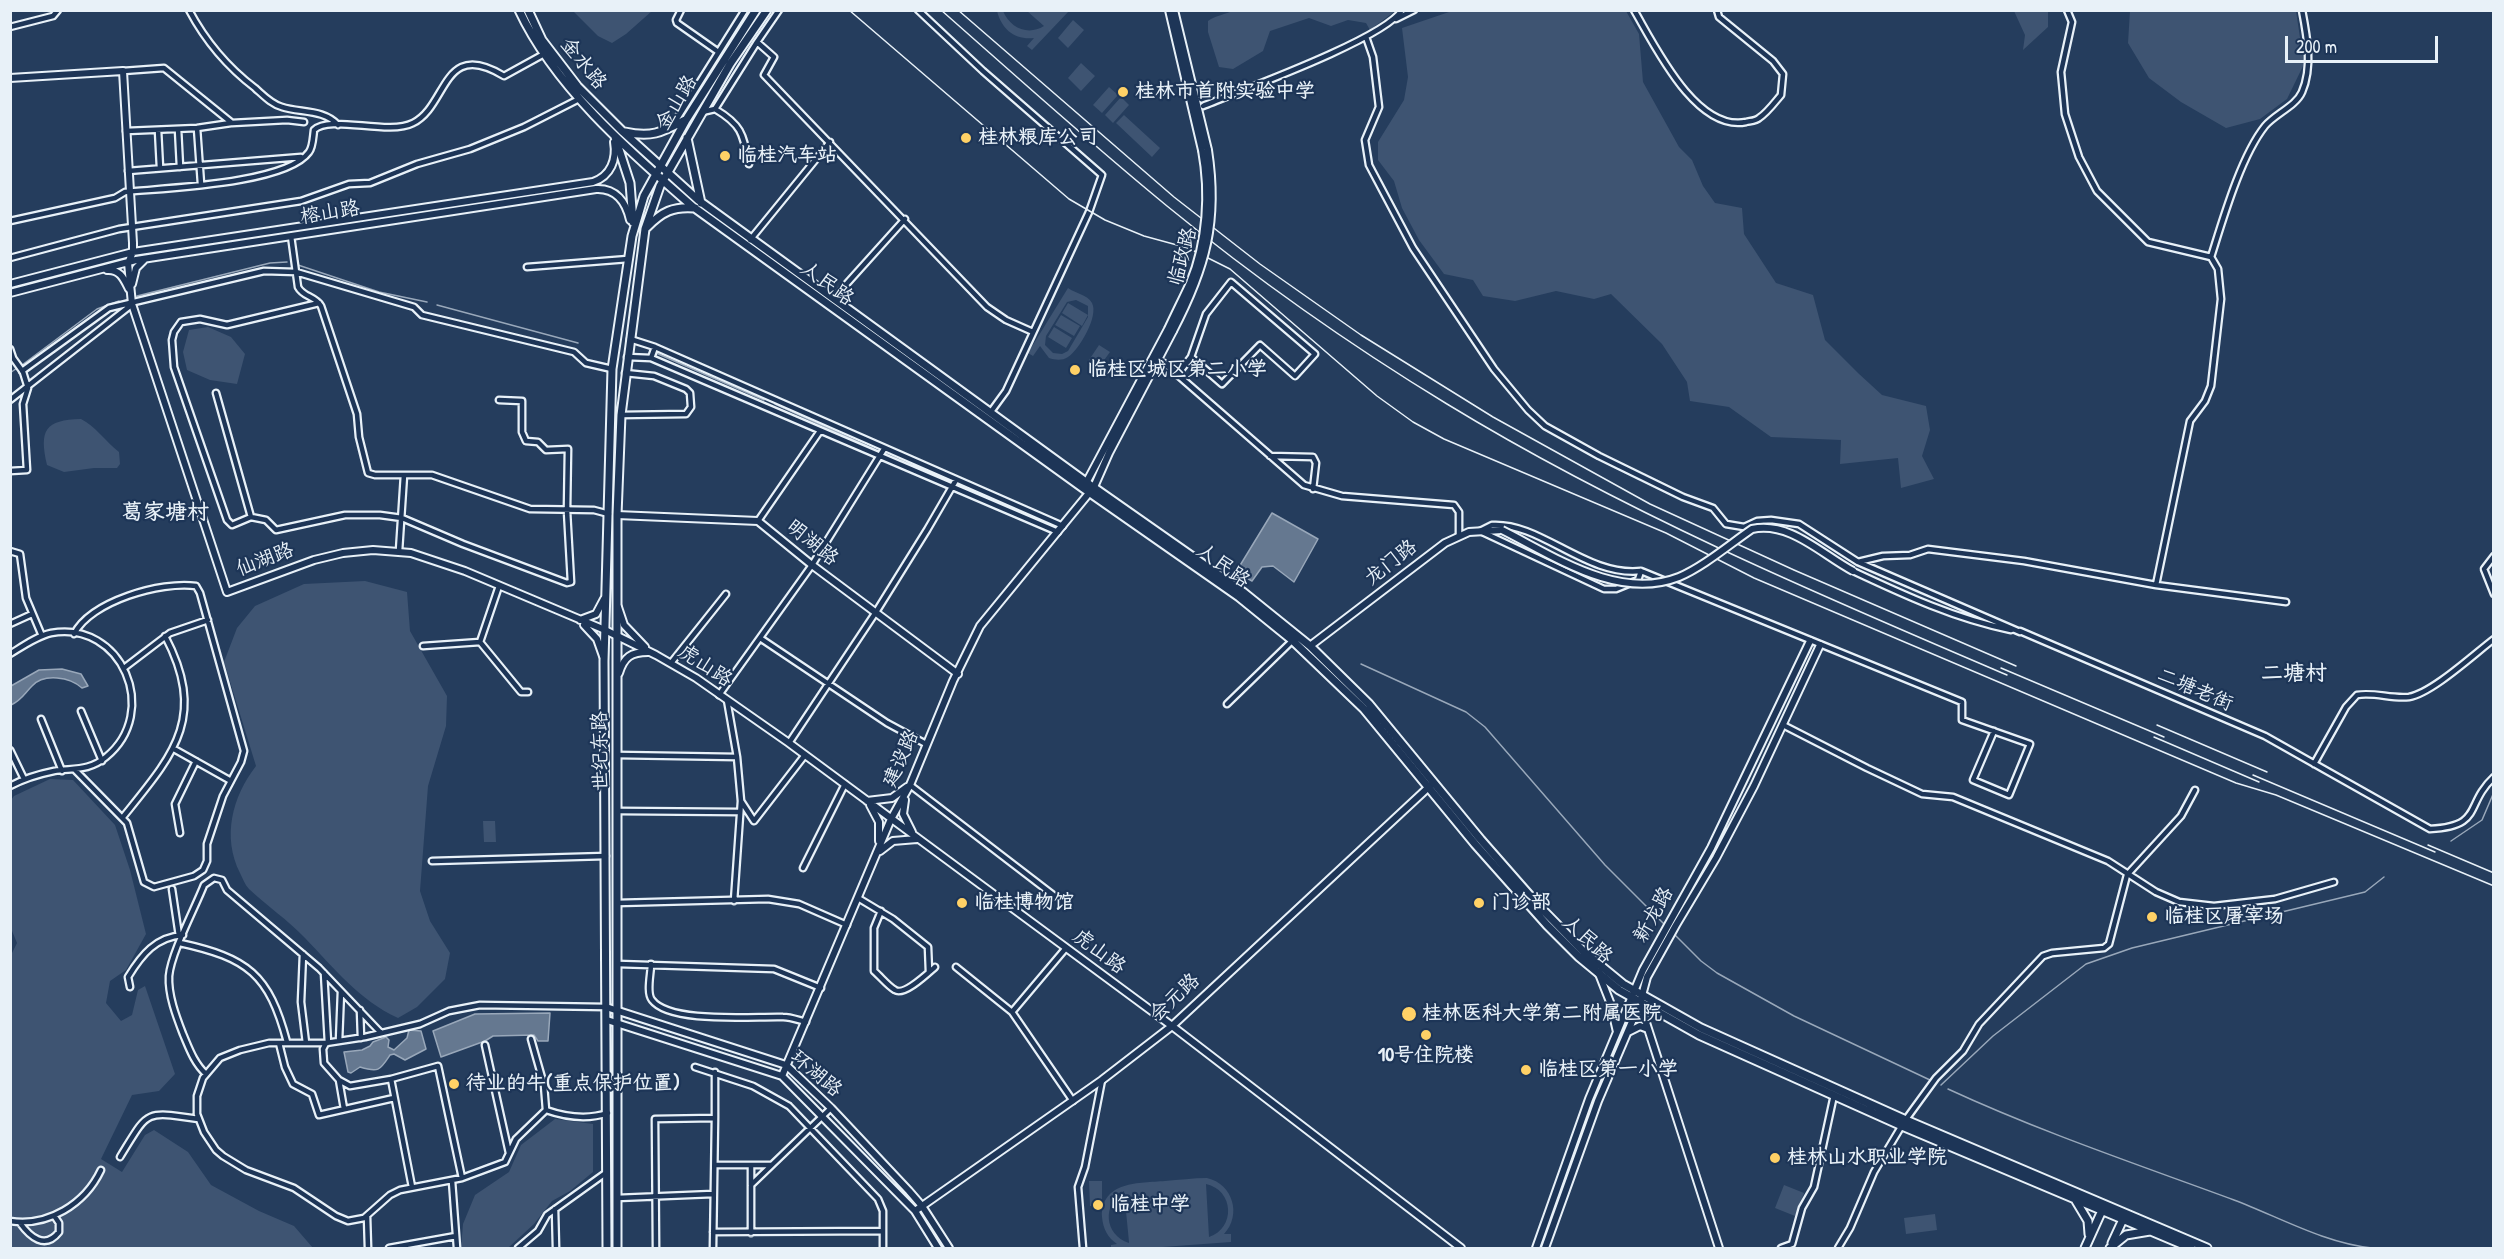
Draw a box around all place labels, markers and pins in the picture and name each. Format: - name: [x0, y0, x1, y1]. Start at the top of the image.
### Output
- place label: 桂林市首附实验中学: [1135, 80, 1315, 104]
- marker: 桂林市首附实验中学: [1116, 85, 1130, 99]
- place label: 桂林粮库公司: [978, 126, 1098, 150]
- marker: 桂林粮库公司: [959, 131, 973, 145]
- place label: 临桂汽车站: [737, 144, 837, 168]
- marker: 临桂汽车站: [718, 149, 732, 163]
- place label: 临桂区城区第二小学: [1087, 358, 1267, 382]
- marker: 临桂区城区第二小学: [1068, 363, 1082, 377]
- place label: 临桂博物馆: [974, 891, 1074, 915]
- place label: 门诊部: [1491, 891, 1551, 915]
- marker: 临桂博物馆: [955, 896, 969, 910]
- marker: 门诊部: [1472, 896, 1486, 910]
- place label: 临桂区屠宰场: [2164, 905, 2284, 929]
- marker: 临桂区屠宰场: [2145, 910, 2159, 924]
- place label: 桂林医科大学第二附属医院: [1422, 1002, 1662, 1026]
- marker: 桂林医科大学第二附属医院: [1400, 1005, 1418, 1023]
- marker: 10号住院楼: [1419, 1028, 1433, 1042]
- place label: 10号住院楼: [1378, 1044, 1474, 1068]
- place label: 临桂区第一小学: [1538, 1058, 1678, 1082]
- marker: 临桂区第一小学: [1519, 1063, 1533, 1077]
- place label: 待业的牛(重点保护位置): [466, 1072, 680, 1096]
- marker: 待业的牛(重点保护位置): [447, 1077, 461, 1091]
- place label: 桂林山水职业学院: [1787, 1146, 1947, 1170]
- marker: 桂林山水职业学院: [1768, 1151, 1782, 1165]
- place label: 临桂中学: [1110, 1193, 1190, 1217]
- marker: 临桂中学: [1091, 1198, 1105, 1212]

